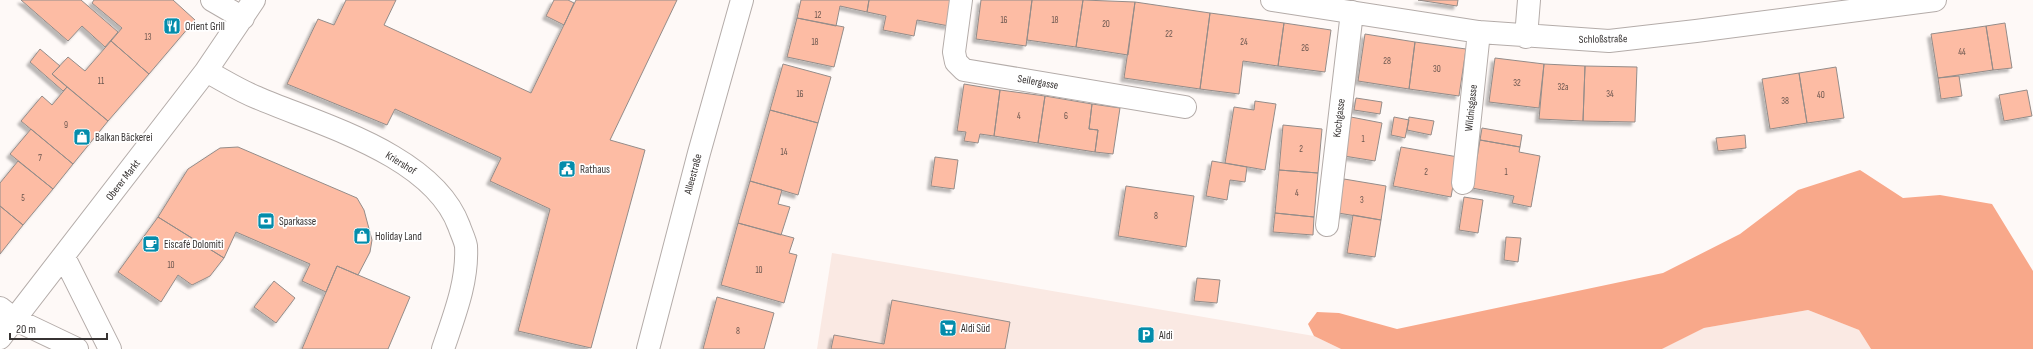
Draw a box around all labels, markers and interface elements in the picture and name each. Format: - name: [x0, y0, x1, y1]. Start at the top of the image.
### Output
- house number: 12: [815, 10, 822, 21]
- house number: 16: [1000, 15, 1008, 26]
- house number: 18: [1051, 15, 1059, 26]
- restaurant icon: Orient Grill: [162, 16, 182, 36]
- house number: 20: [1102, 19, 1110, 30]
- place label: Orient Grill: [185, 20, 225, 33]
- house number: 22: [1165, 29, 1173, 40]
- house number: 13: [145, 32, 152, 43]
- street label: Schloßstraße: [1579, 32, 1627, 46]
- house number: 18: [811, 37, 819, 48]
- house number: 24: [1240, 37, 1248, 48]
- house number: 26: [1301, 43, 1309, 54]
- house number: 44: [1958, 47, 1966, 58]
- house number: 28: [1383, 56, 1391, 67]
- house number: 30: [1433, 64, 1441, 75]
- street label: Seilergasse: [1017, 72, 1059, 92]
- house number: 11: [98, 76, 105, 87]
- house number: 32: [1513, 78, 1521, 89]
- house number: 32a: [1558, 82, 1568, 93]
- street label: Wildnisgasse: [1462, 84, 1480, 132]
- house number: 16: [796, 89, 804, 100]
- house number: 34: [1606, 89, 1614, 100]
- house number: 40: [1817, 90, 1825, 101]
- house number: 38: [1781, 96, 1789, 107]
- street label: Kochgasse: [1330, 98, 1348, 138]
- house number: 4: [1017, 111, 1021, 122]
- house number: 6: [1064, 111, 1068, 122]
- house number: 9: [64, 120, 68, 131]
- shop icon: Balkan Bäckerei: [72, 127, 92, 147]
- place label: Balkan Bäckerei: [95, 131, 153, 144]
- house number: 1: [1361, 134, 1365, 145]
- house number: 2: [1299, 144, 1303, 155]
- house number: 14: [781, 147, 788, 158]
- street label: Kriershof: [383, 149, 420, 178]
- street label: Alleestraße: [681, 152, 705, 197]
- house number: 7: [38, 153, 42, 164]
- street label: Oberer Markt: [103, 156, 143, 203]
- public building icon: Rathaus: [557, 159, 577, 179]
- place label: Rathaus: [580, 163, 610, 176]
- house number: 2: [1424, 167, 1428, 178]
- house number: 1: [1504, 167, 1508, 178]
- house number: 4: [1295, 188, 1299, 199]
- house number: 5: [21, 193, 25, 204]
- house number: 3: [1360, 195, 1364, 206]
- bank icon: Sparkasse: [256, 211, 276, 231]
- house number: 8: [1154, 211, 1158, 222]
- place label: Sparkasse: [279, 215, 316, 228]
- shop icon: Holiday Land: [352, 226, 372, 246]
- place label: Holiday Land: [375, 230, 422, 243]
- cafe icon: Eiscafé Dolomiti: [141, 234, 161, 254]
- place label: Eiscafé Dolomiti: [164, 238, 223, 251]
- house number: 10: [167, 260, 175, 271]
- house number: 10: [755, 265, 763, 276]
- scale bar: [10, 315, 107, 341]
- supermarket icon: Aldi Süd: [938, 318, 958, 338]
- text: 20 m: [16, 322, 36, 337]
- place label: Aldi Süd: [960, 322, 991, 335]
- parking icon: Aldi: [1136, 325, 1156, 345]
- house number: 8: [736, 326, 740, 337]
- place label: Aldi: [1158, 329, 1173, 342]

